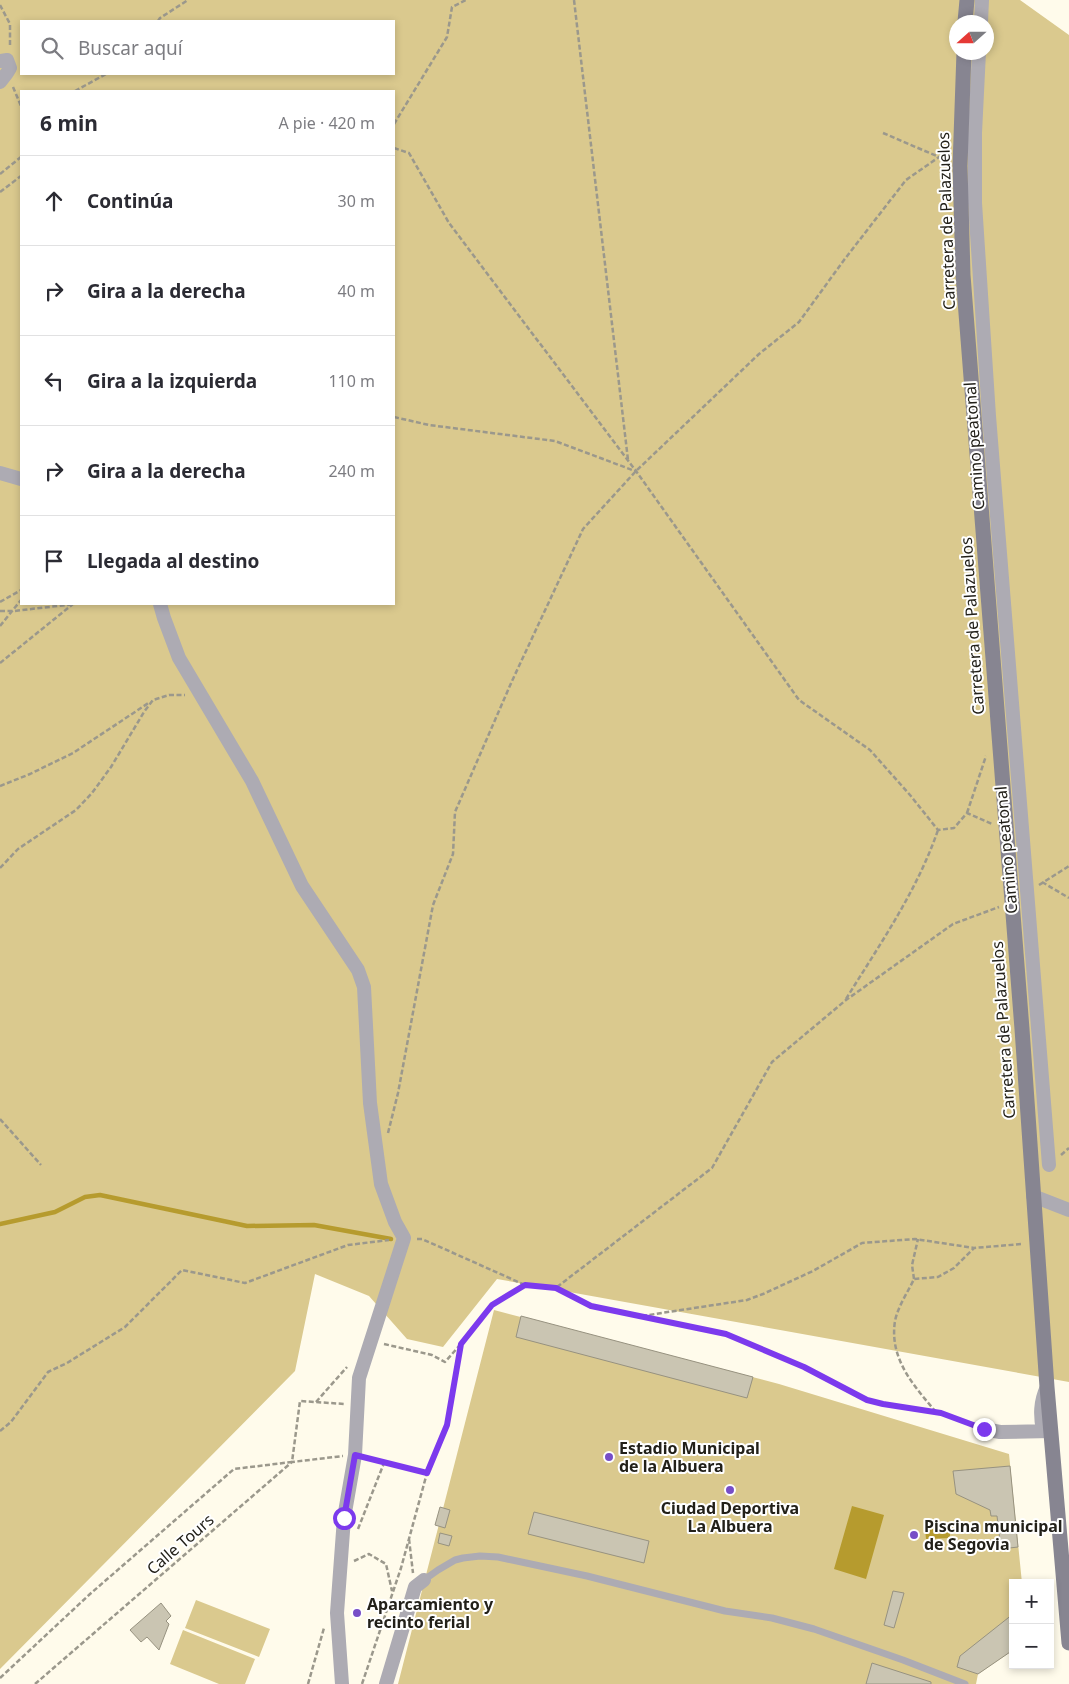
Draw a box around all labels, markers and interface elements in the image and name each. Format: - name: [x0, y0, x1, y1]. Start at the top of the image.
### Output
- north arrow: [949, 15, 994, 60]
- search box: [20, 20, 395, 75]
- icon: search: [38, 34, 66, 62]
- text: Buscar aquí: [78, 35, 183, 61]
- text: 6 min: [40, 109, 98, 137]
- text: A pie · 420 m: [278, 112, 375, 134]
- street label: Carretera de Palazuelos: [932, 132, 960, 310]
- icon: ahead: [40, 187, 68, 215]
- text: Continúa: [87, 188, 173, 214]
- text: 30 m: [338, 190, 375, 212]
- icon: right: [40, 277, 68, 305]
- text: Gira a la derecha: [87, 278, 246, 304]
- text: 40 m: [338, 280, 375, 302]
- icon: left: [40, 367, 68, 395]
- text: Gira a la izquierda: [87, 368, 257, 394]
- text: 110 m: [328, 370, 375, 392]
- street label: Camino peatonal: [959, 381, 989, 511]
- icon: right: [40, 457, 68, 485]
- text: Gira a la derecha: [87, 458, 246, 484]
- text: 240 m: [328, 460, 375, 482]
- street label: Carretera de Palazuelos: [955, 536, 989, 716]
- icon: arrive: [40, 547, 68, 575]
- text: Llegada al destino: [87, 548, 259, 574]
- street label: Camino peatonal: [989, 785, 1023, 915]
- street label: Carretera de Palazuelos: [986, 940, 1020, 1120]
- route end: [973, 1418, 996, 1441]
- place label: Estadio Municipal de la Albuera: [619, 1437, 760, 1477]
- marker: Estadio Municipal de la Albuera: [603, 1451, 615, 1463]
- marker: Ciudad Deportiva La Albuera: [724, 1484, 736, 1496]
- place label: Ciudad Deportiva La Albuera: [661, 1497, 799, 1537]
- route start: [333, 1507, 356, 1530]
- street label: Calle Tours: [142, 1509, 218, 1579]
- place label: Piscina municipal de Segovia: [924, 1515, 1063, 1555]
- marker: Piscina municipal de Segovia: [908, 1529, 920, 1541]
- map controls: [1009, 1579, 1054, 1669]
- button: +: [1009, 1579, 1054, 1624]
- place label: Aparcamiento y recinto ferial: [367, 1593, 494, 1633]
- marker: Aparcamiento y recinto ferial: [351, 1607, 363, 1619]
- button: −: [1009, 1624, 1054, 1669]

